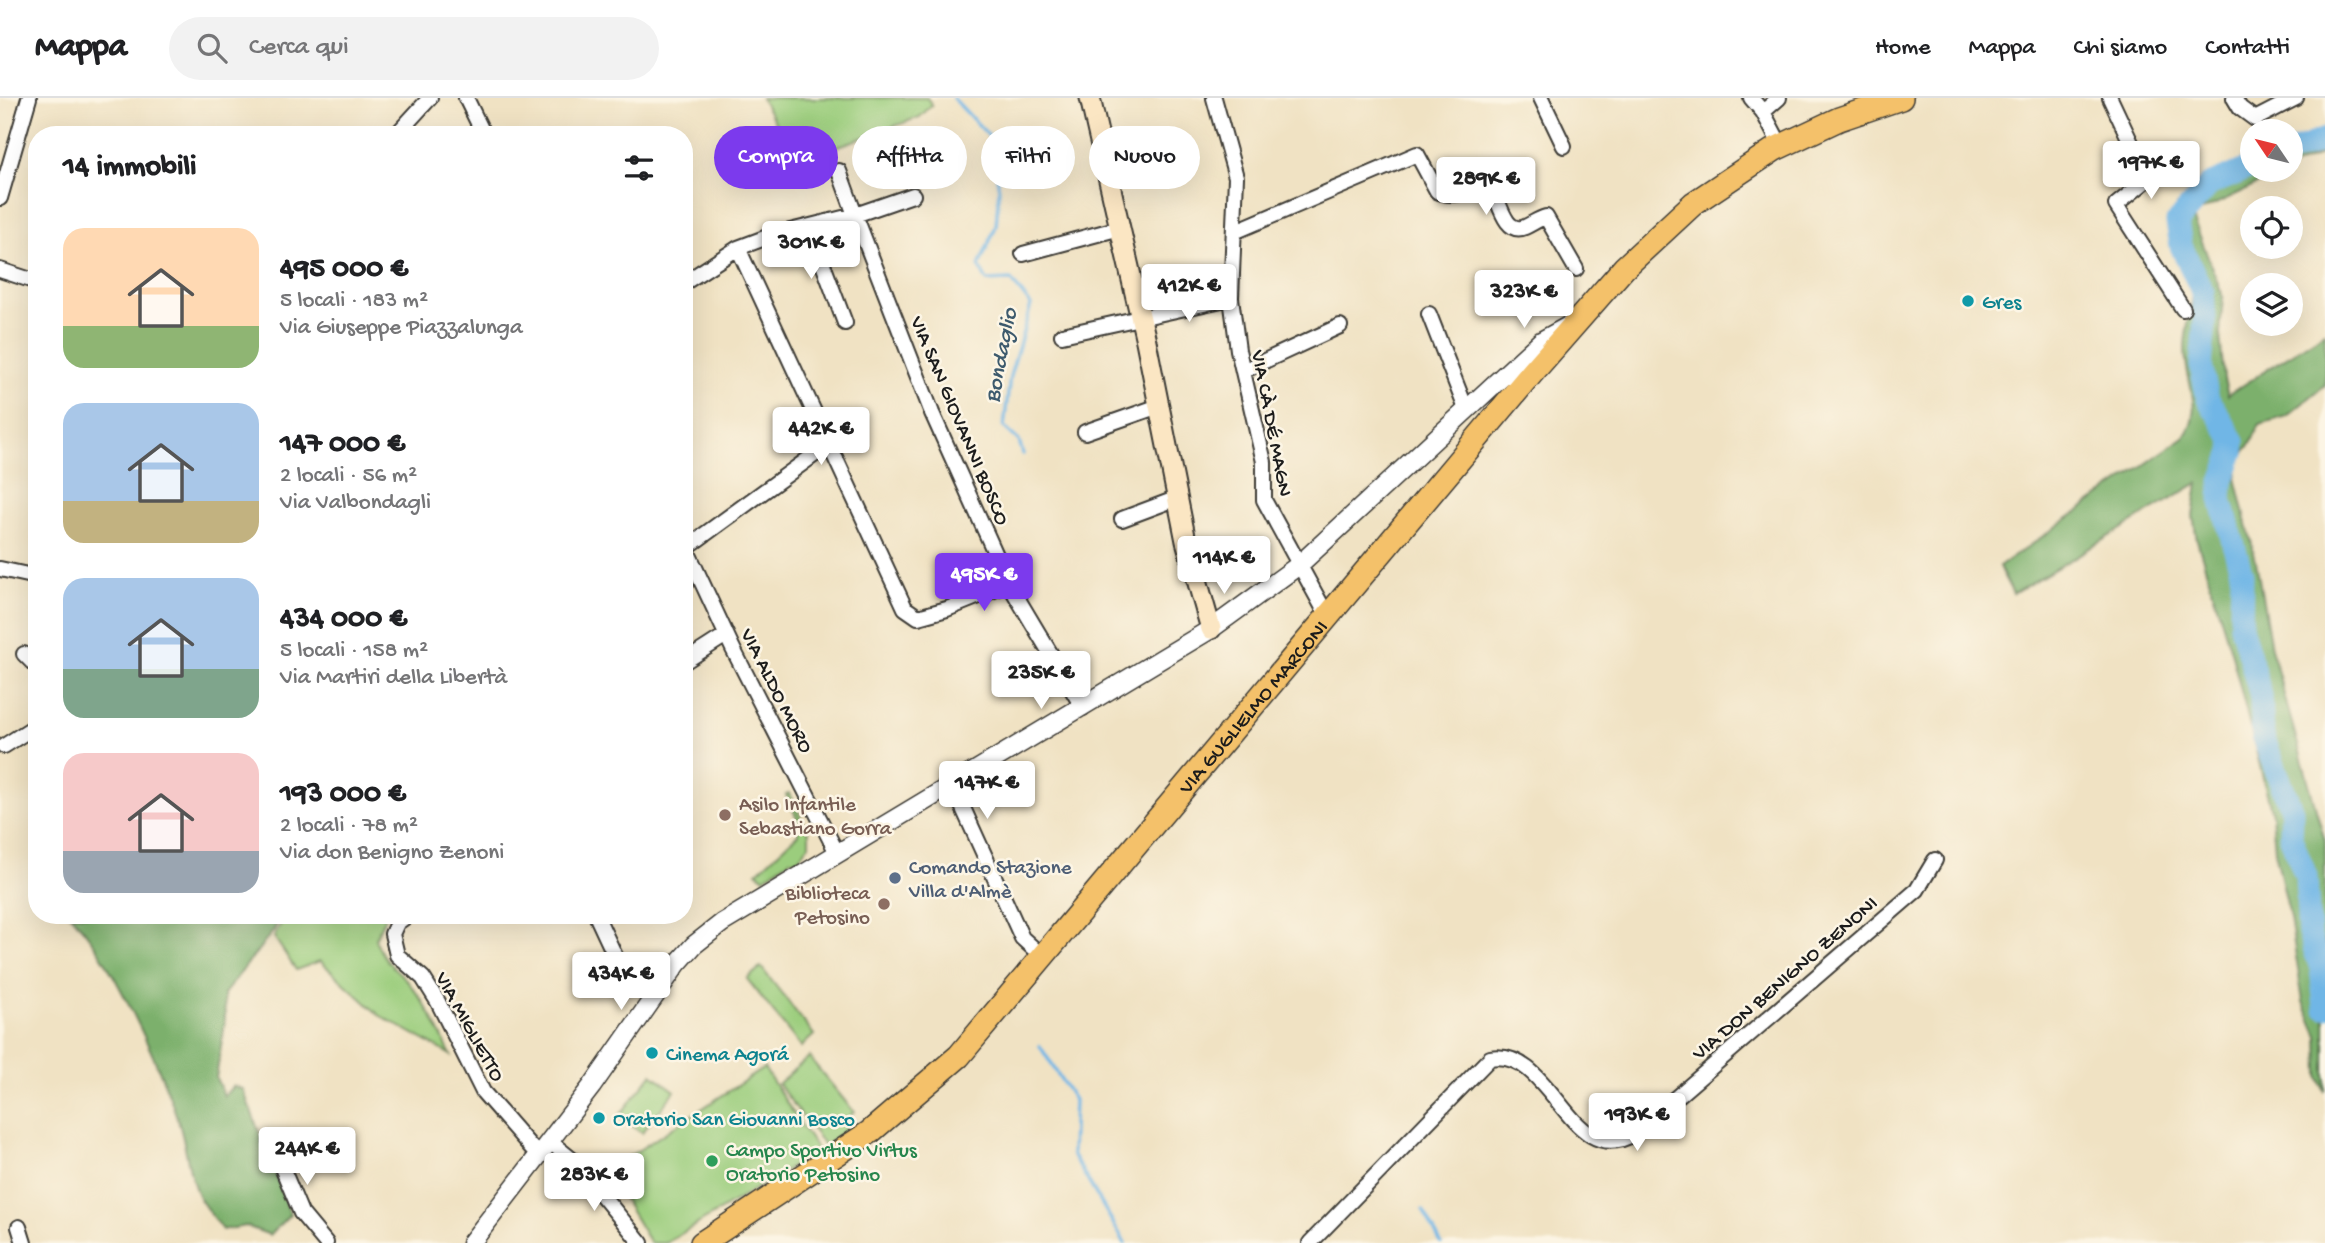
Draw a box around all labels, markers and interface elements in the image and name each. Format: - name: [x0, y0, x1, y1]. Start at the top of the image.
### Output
- search box: [169, 17, 659, 80]
- text: Mappa: [35, 29, 127, 67]
- icon: search: [193, 29, 231, 67]
- text: Cerca qui: [249, 33, 349, 64]
- text: Home: [1875, 34, 1931, 63]
- text: Mappa: [1969, 34, 2036, 63]
- text: Chi siamo: [2074, 34, 2167, 63]
- text: Contatti: [2205, 34, 2290, 63]
- north arrow: [2240, 119, 2303, 182]
- map controls: [2240, 119, 2303, 336]
- chip: Compra: [714, 126, 838, 189]
- chip: Affitta: [852, 126, 967, 189]
- chip: Filtri: [981, 126, 1075, 189]
- chip: Nuovo: [1089, 126, 1200, 189]
- pin: 197K €: [2094, 141, 2208, 201]
- icon: filters: [620, 149, 658, 187]
- text: 197K €: [2119, 150, 2183, 177]
- text: 14 immobili: [63, 151, 197, 186]
- pin: 289K €: [1429, 158, 1543, 217]
- text: 289K €: [1452, 166, 1520, 193]
- button: locate: [2240, 196, 2303, 259]
- pin: 301K €: [754, 222, 868, 281]
- text: 301K €: [778, 230, 844, 257]
- text: 495 000 €: [280, 253, 408, 288]
- icon: home: [119, 256, 203, 340]
- pin: 412K €: [1132, 264, 1246, 324]
- pin: 323K €: [1467, 271, 1581, 330]
- text: 412K €: [1157, 273, 1221, 300]
- button: layers: [2240, 273, 2303, 336]
- text: 323K €: [1491, 279, 1557, 306]
- text: 5 locali · 183 m²: [280, 288, 428, 315]
- place label: Gres: [1982, 292, 2023, 317]
- marker: Gres: [1960, 293, 1976, 309]
- water label: Bondaglio: [980, 305, 1025, 405]
- street label: VIA SAN GIOVANNI BOSCO: [902, 312, 1013, 530]
- text: Via Giuseppe Piazzalunga: [280, 315, 523, 342]
- street label: VIA CÀ DÉ MAGN: [1243, 347, 1297, 499]
- pin: 442K €: [764, 408, 878, 467]
- text: 442K €: [789, 416, 853, 443]
- text: 147 000 €: [280, 428, 405, 463]
- icon: home: [119, 431, 203, 515]
- text: 2 locali · 56 m²: [280, 463, 417, 490]
- text: Via Valbondagli: [280, 490, 431, 517]
- pin: 114K €: [1167, 536, 1281, 596]
- text: 114K €: [1193, 545, 1255, 572]
- pin: 495K €: [927, 554, 1041, 613]
- text: 495K €: [951, 562, 1017, 589]
- text: 434 000 €: [280, 603, 407, 638]
- icon: home: [119, 606, 203, 690]
- street label: VIA GUGLIELMO MARCONI: [1174, 616, 1335, 801]
- street label: VIA ALDO MORO: [732, 624, 817, 758]
- text: 5 locali · 158 m²: [280, 638, 428, 665]
- pin: 235K €: [984, 652, 1098, 711]
- text: 235K €: [1007, 660, 1075, 687]
- text: Via Martiri della Libertà: [280, 665, 507, 692]
- pin: 147K €: [930, 762, 1044, 821]
- text: 147K €: [955, 770, 1019, 797]
- text: 193 000 €: [280, 778, 406, 813]
- icon: home: [119, 781, 203, 865]
- place label: Asilo Infantile Sebastiano Gorra: [739, 794, 893, 843]
- marker: Asilo Infantile Sebastiano Gorra: [717, 807, 733, 823]
- text: 2 locali · 78 m²: [280, 813, 418, 840]
- text: Via don Benigno Zenoni: [280, 840, 504, 867]
- place label: Comando Stazione Villa d'Almè: [908, 857, 1073, 906]
- marker: Comando Stazione Villa d'Almè: [887, 870, 903, 886]
- place label: Biblioteca Petosino: [784, 883, 871, 932]
- street label: VIA DON BENIGNO ZENONI: [1688, 892, 1884, 1068]
- marker: Biblioteca Petosino: [876, 896, 892, 912]
- pin: 434K €: [564, 953, 678, 1012]
- text: 434K €: [588, 961, 654, 988]
- street label: VIA MIGLIETTO: [427, 968, 509, 1087]
- place label: Cinema Agorá: [666, 1044, 790, 1069]
- marker: Cinema Agorá: [644, 1045, 660, 1061]
- pin: 193K €: [1580, 1094, 1694, 1153]
- text: 193K €: [1605, 1102, 1669, 1129]
- place label: Oratorio San Giovanni Bosco: [613, 1109, 855, 1134]
- marker: Oratorio San Giovanni Bosco: [591, 1110, 607, 1126]
- pin: 244K €: [250, 1128, 364, 1187]
- text: 244K €: [275, 1136, 339, 1163]
- place label: Campo Sportivo Virtus Oratorio Petosino: [726, 1140, 918, 1189]
- marker: Campo Sportivo Virtus Oratorio Petosino: [704, 1153, 720, 1169]
- pin: 283K €: [537, 1154, 651, 1213]
- text: 283K €: [560, 1162, 628, 1189]

